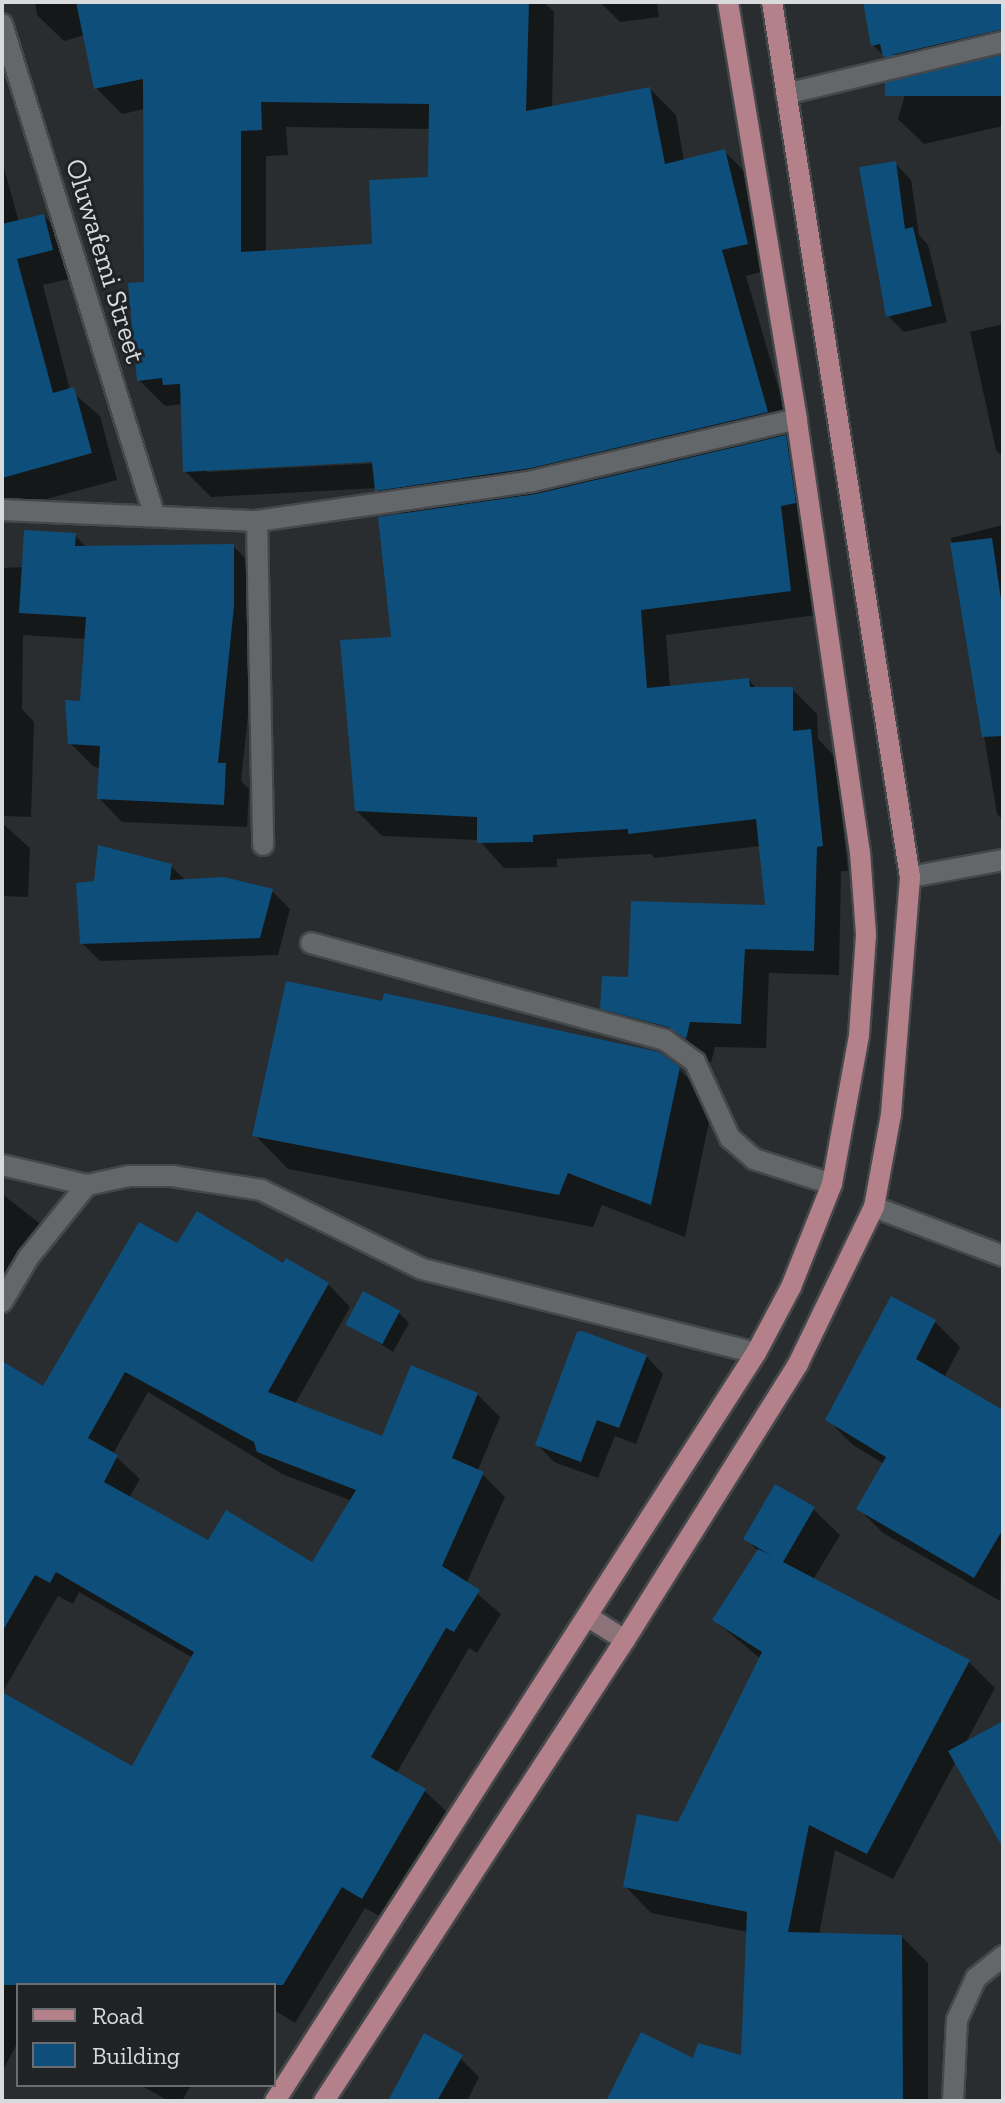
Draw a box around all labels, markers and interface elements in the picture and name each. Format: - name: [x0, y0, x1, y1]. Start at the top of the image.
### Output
- street label: Oluwafemi Street: [58, 155, 152, 367]
- legend: [16, 1983, 276, 2087]
- text: Road: [92, 2001, 144, 2030]
- text: Building: [92, 2041, 180, 2070]

